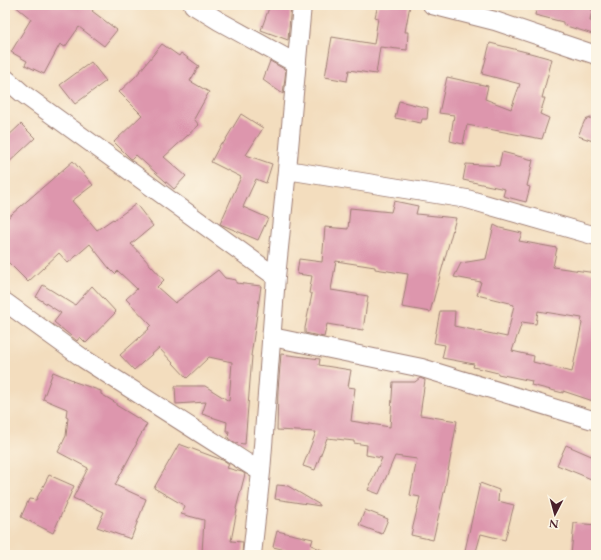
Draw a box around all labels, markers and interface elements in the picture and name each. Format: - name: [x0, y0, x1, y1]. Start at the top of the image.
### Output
- north arrow: [535, 494, 575, 534]
- text: N: [548, 515, 560, 531]

